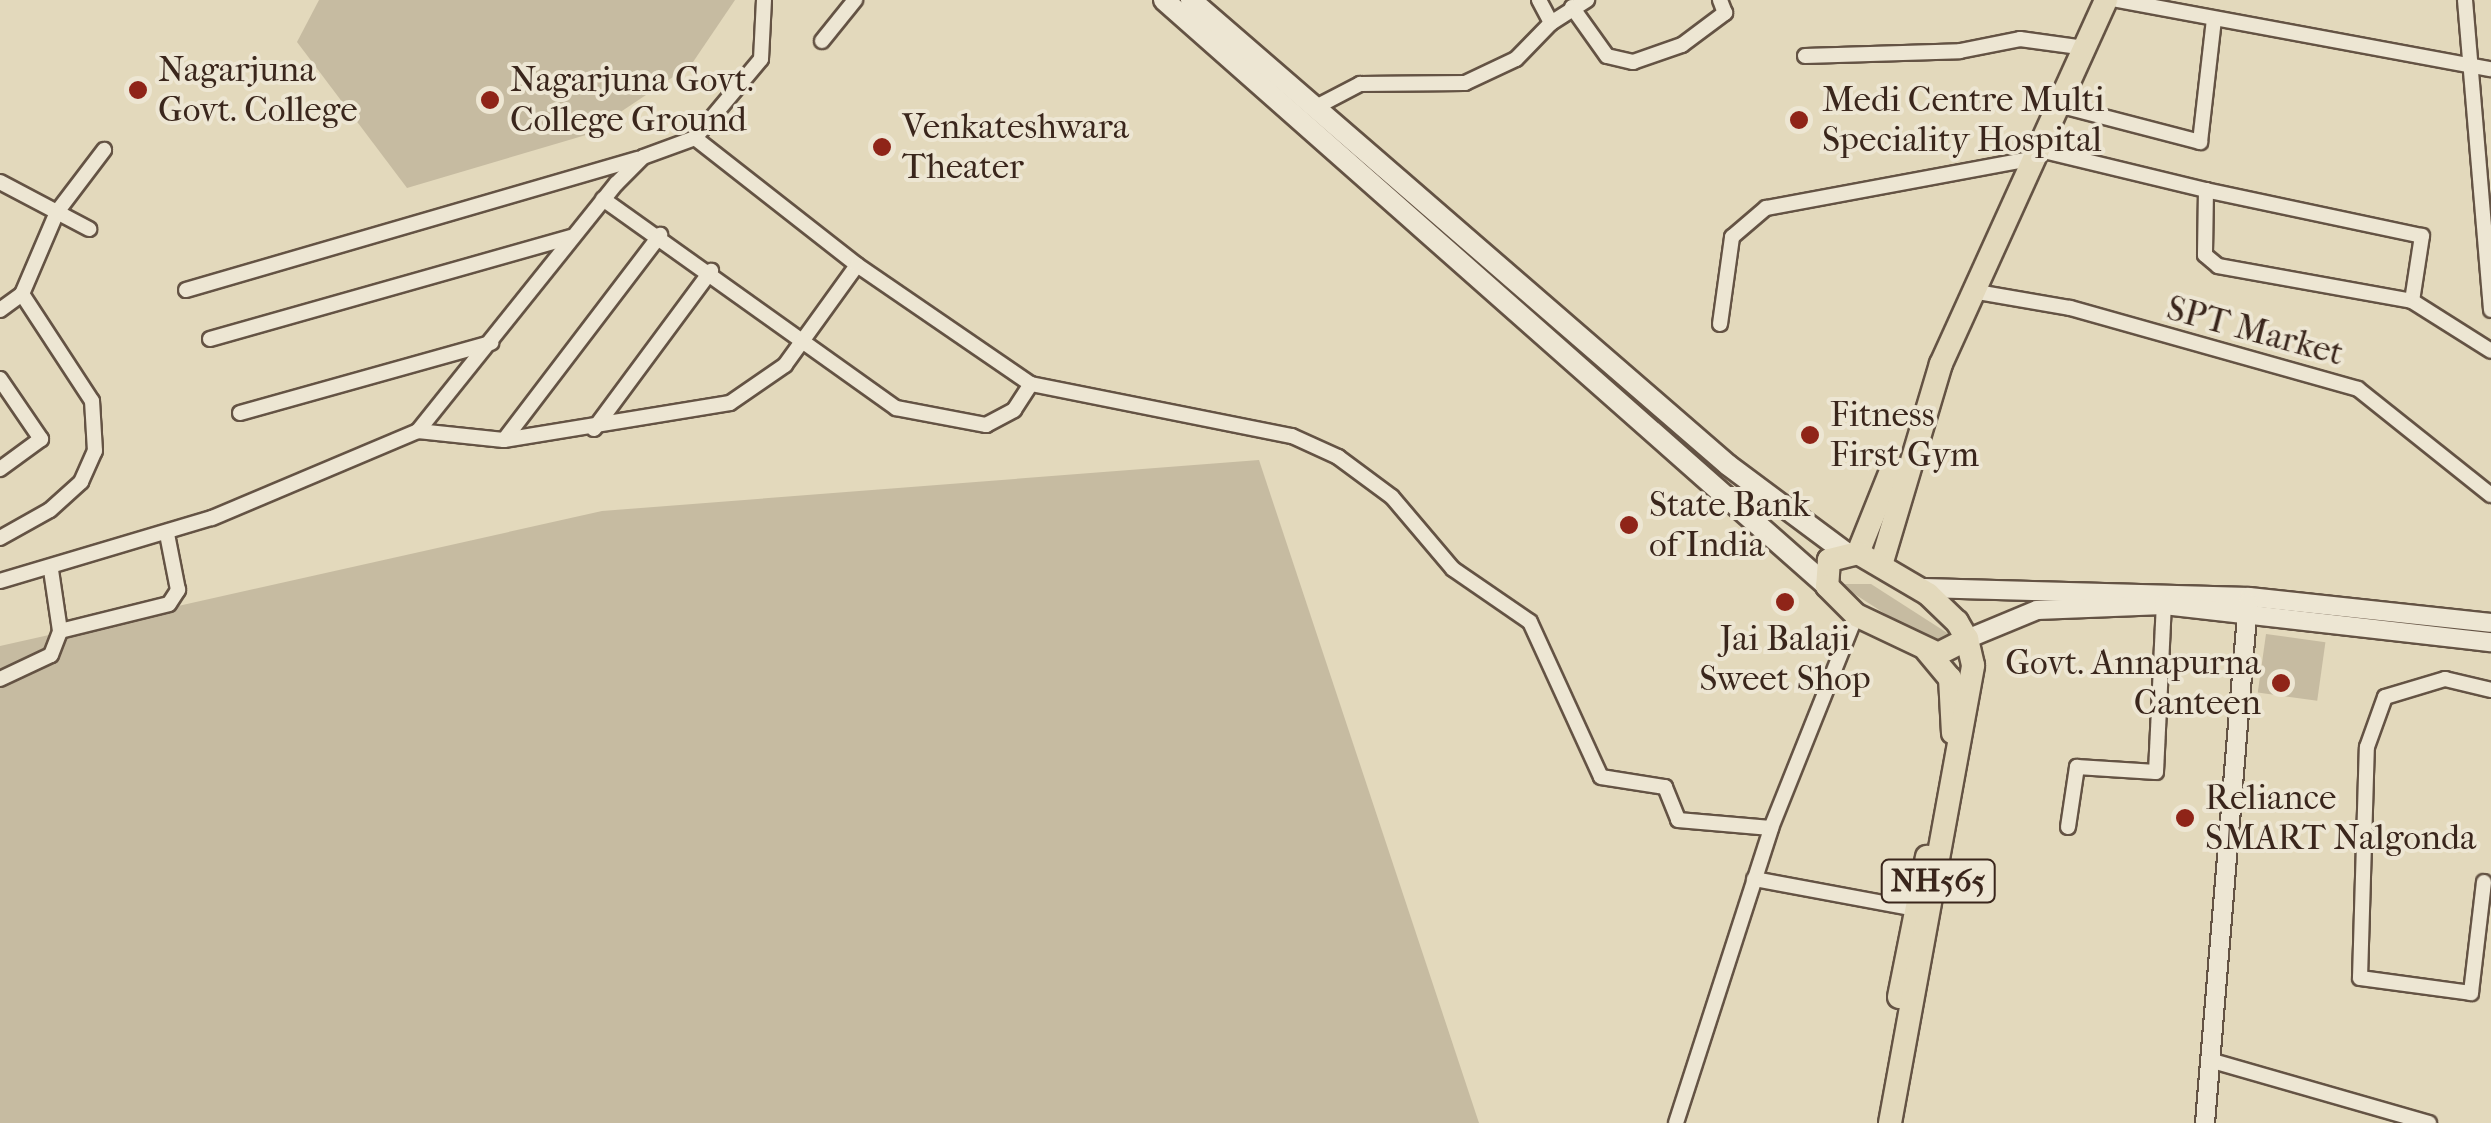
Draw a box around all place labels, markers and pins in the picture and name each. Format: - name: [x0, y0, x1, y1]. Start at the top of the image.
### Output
- place label: Nagarjuna Govt. College: [158, 49, 358, 131]
- place label: Nagarjuna Govt. College Ground: [510, 59, 754, 141]
- marker: Nagarjuna Govt. College: [127, 79, 149, 101]
- place label: Medi Centre Multi Speciality Hospital: [1822, 79, 2104, 161]
- marker: Nagarjuna Govt. College Ground: [479, 89, 501, 111]
- place label: Venkateshwara Theater: [902, 106, 1129, 188]
- marker: Medi Centre Multi Speciality Hospital: [1786, 107, 1812, 133]
- marker: Venkateshwara Theater: [871, 136, 893, 158]
- place label: Fitness First Gym: [1830, 394, 1979, 476]
- marker: Fitness First Gym: [1799, 424, 1821, 446]
- place label: State Bank of India: [1649, 484, 1810, 566]
- marker: State Bank of India: [1618, 514, 1640, 536]
- marker: Jai Balaji Sweet Shop: [1774, 591, 1796, 613]
- place label: Jai Balaji Sweet Shop: [1699, 618, 1871, 700]
- place label: Govt. Annapurna Canteen: [2005, 642, 2261, 724]
- marker: Govt. Annapurna Canteen: [2270, 672, 2292, 694]
- place label: Reliance SMART Nalgonda: [2205, 777, 2476, 859]
- marker: Reliance SMART Nalgonda: [2174, 807, 2196, 829]

